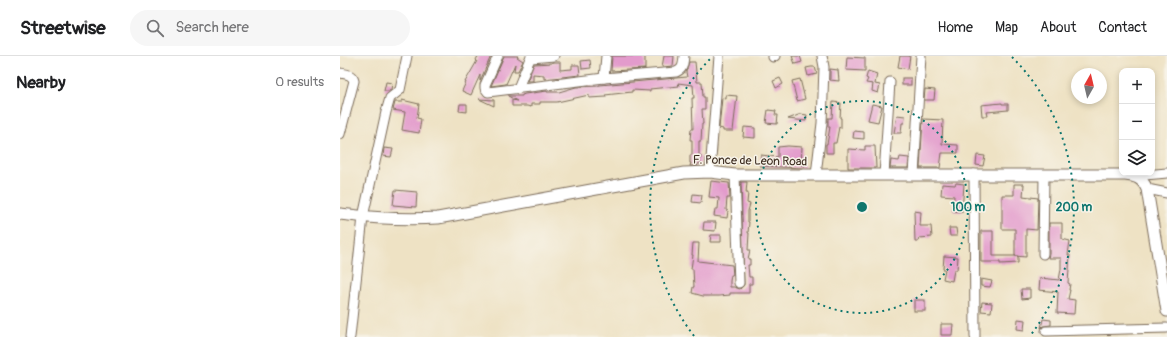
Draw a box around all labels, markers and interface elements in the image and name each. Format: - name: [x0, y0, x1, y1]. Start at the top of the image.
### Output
- search box: [130, 10, 410, 46]
- text: Streetwise: [20, 16, 106, 40]
- icon: search: [144, 17, 166, 39]
- text: Search here: [176, 18, 249, 37]
- text: Home: [938, 19, 973, 36]
- text: Map: [995, 19, 1018, 36]
- text: About: [1040, 19, 1076, 36]
- text: Contact: [1098, 19, 1147, 36]
- north arrow: [1071, 68, 1107, 104]
- map controls: [1119, 68, 1155, 176]
- button: +: [1119, 68, 1155, 104]
- text: Nearby: [16, 72, 65, 93]
- text: 0 results: [275, 74, 324, 90]
- button: −: [1119, 104, 1155, 140]
- button: layers: [1119, 140, 1155, 176]
- street label: F. Ponce de Leon Road: [693, 153, 808, 170]
- centre of rings: [855, 200, 869, 214]
- text: 100 m: [951, 200, 986, 215]
- text: 200 m: [1056, 200, 1093, 215]

